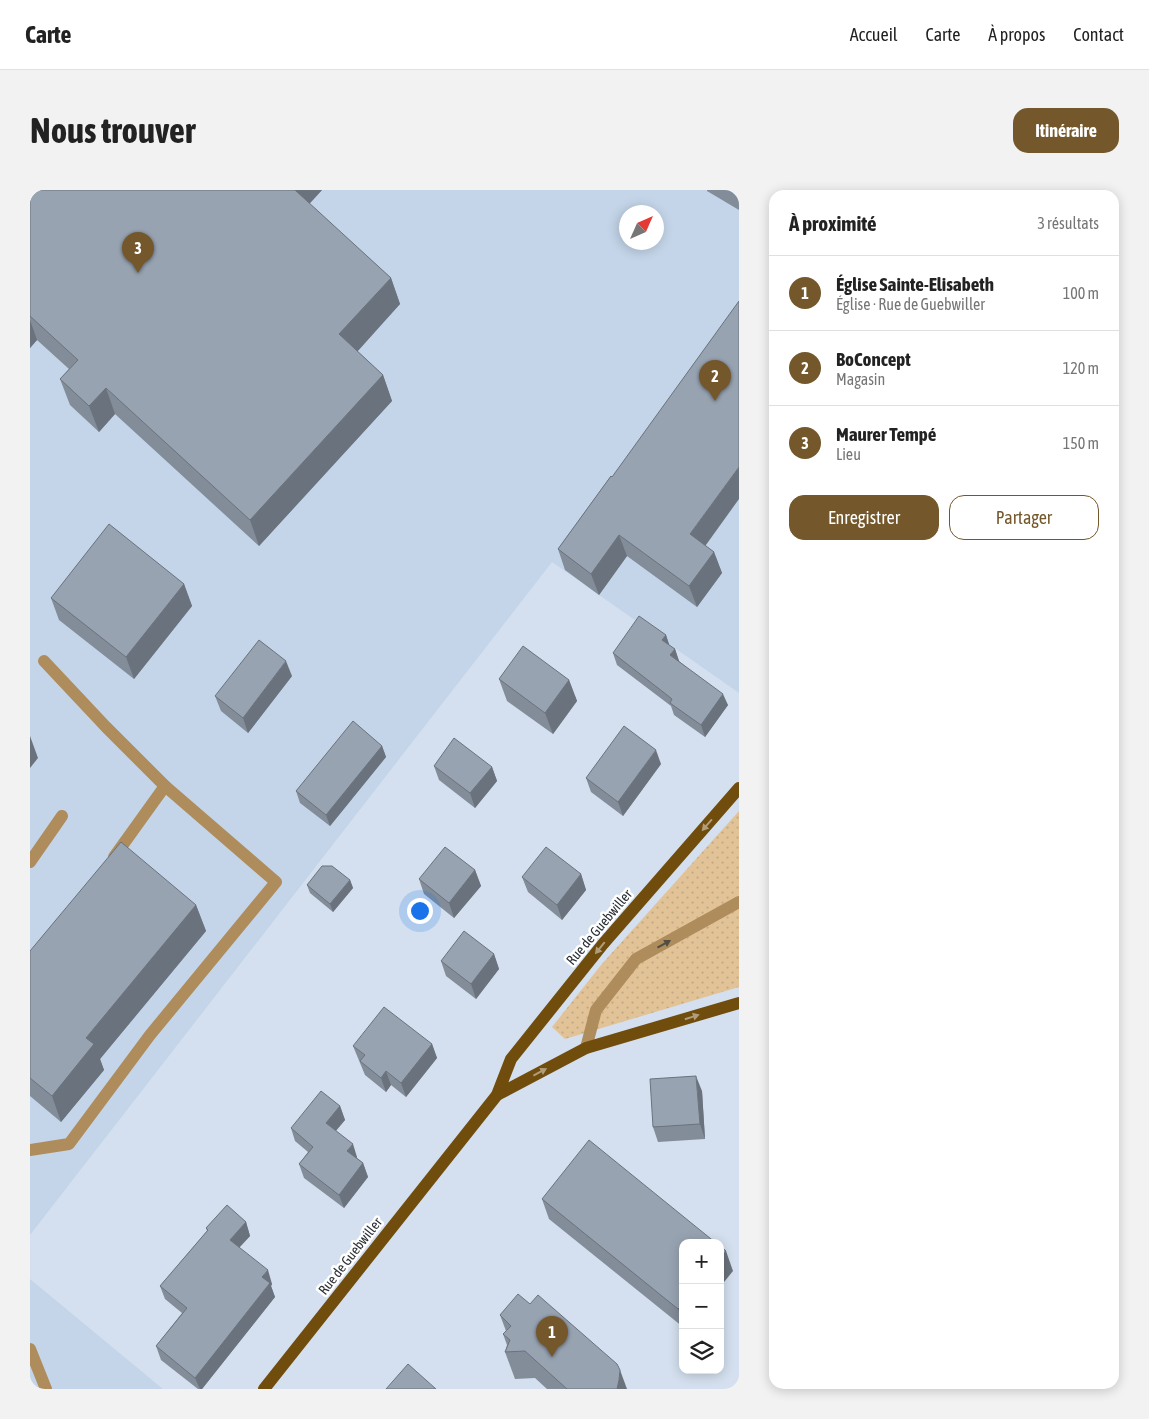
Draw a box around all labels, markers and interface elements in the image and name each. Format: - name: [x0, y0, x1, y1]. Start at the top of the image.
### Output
- text: Carte: [25, 21, 71, 48]
- text: Accueil: [850, 24, 898, 45]
- text: Carte: [926, 24, 960, 45]
- text: À propos: [988, 24, 1045, 45]
- text: Contact: [1073, 24, 1124, 45]
- button: Itinéraire: [1013, 108, 1119, 153]
- text: Nous trouver: [30, 110, 195, 150]
- north arrow: [619, 205, 664, 250]
- text: À proximité: [789, 211, 877, 235]
- text: 3 résultats: [1037, 214, 1099, 232]
- pin: 3: [122, 232, 154, 273]
- text: Église Sainte-Elisabeth: [836, 273, 994, 295]
- text: 1: [801, 284, 809, 302]
- text: 100 m: [1063, 284, 1099, 302]
- text: Église · Rue de Guebwiller: [836, 295, 985, 313]
- text: BoConcept: [836, 348, 911, 370]
- text: 2: [801, 359, 809, 377]
- text: 120 m: [1063, 359, 1099, 377]
- pin: 2: [699, 360, 731, 401]
- text: Magasin: [836, 370, 885, 388]
- text: Maurer Tempé: [836, 423, 936, 445]
- text: 3: [801, 434, 809, 452]
- text: 150 m: [1063, 434, 1099, 452]
- text: Lieu: [836, 445, 861, 463]
- button: Enregistrer: [789, 495, 939, 540]
- button: Partager: [949, 495, 1099, 540]
- one-way arrow: [702, 819, 713, 831]
- street label: Rue de Guebwiller: [563, 885, 636, 968]
- your location: [407, 898, 433, 924]
- one-way arrow: [657, 940, 671, 948]
- one-way arrow: [595, 941, 606, 954]
- one-way arrow: [685, 1012, 700, 1020]
- one-way arrow: [533, 1068, 547, 1076]
- street label: Rue de Guebwiller: [315, 1214, 386, 1298]
- map controls: [679, 1239, 724, 1374]
- button: +: [679, 1239, 724, 1284]
- button: −: [679, 1284, 724, 1329]
- pin: 1: [536, 1316, 568, 1357]
- button: layers: [679, 1329, 724, 1374]

